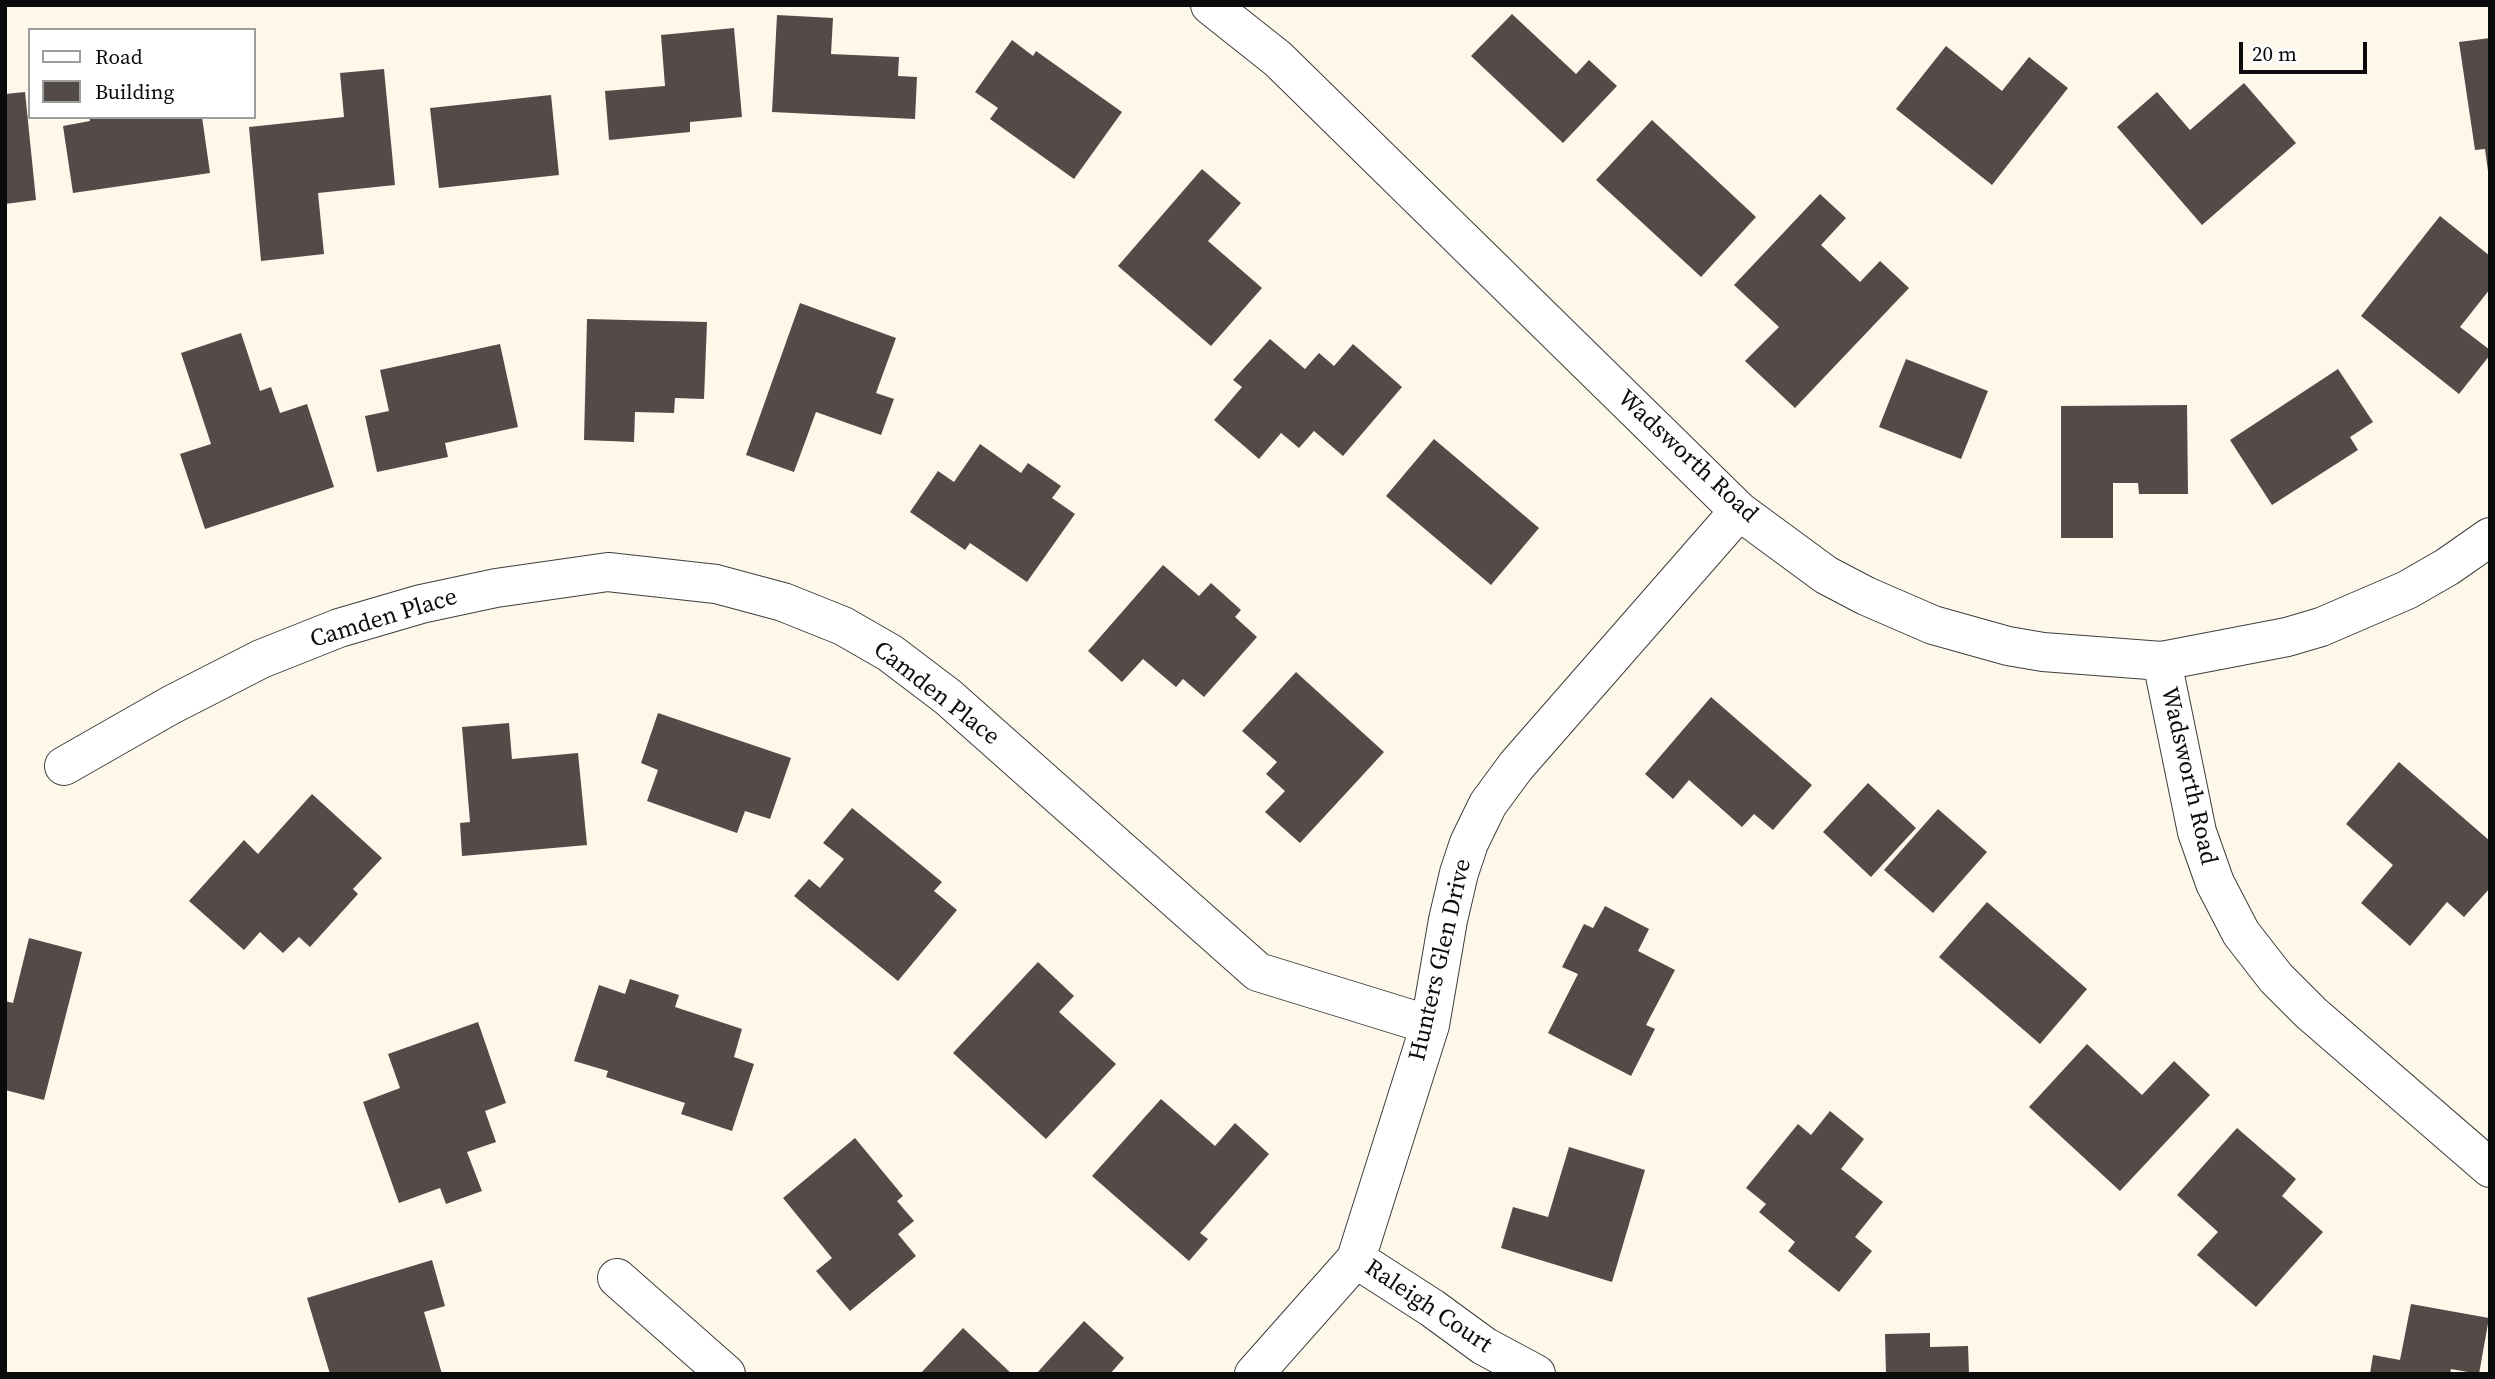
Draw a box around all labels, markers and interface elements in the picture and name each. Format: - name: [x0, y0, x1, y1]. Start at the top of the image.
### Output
- legend: [28, 28, 256, 119]
- scale bar: [2243, 28, 2371, 72]
- text: 20 m: [2252, 39, 2297, 68]
- text: Road: [95, 42, 143, 71]
- text: Building: [95, 77, 174, 106]
- street label: Wadsworth Road: [1611, 385, 1763, 529]
- street label: Camden Place: [307, 583, 461, 655]
- street label: Camden Place: [867, 636, 1005, 752]
- street label: Wadsworth Road: [2154, 684, 2222, 868]
- street label: Hunters Glen Drive: [1404, 856, 1478, 1064]
- street label: Raleigh Court: [1359, 1254, 1497, 1360]

